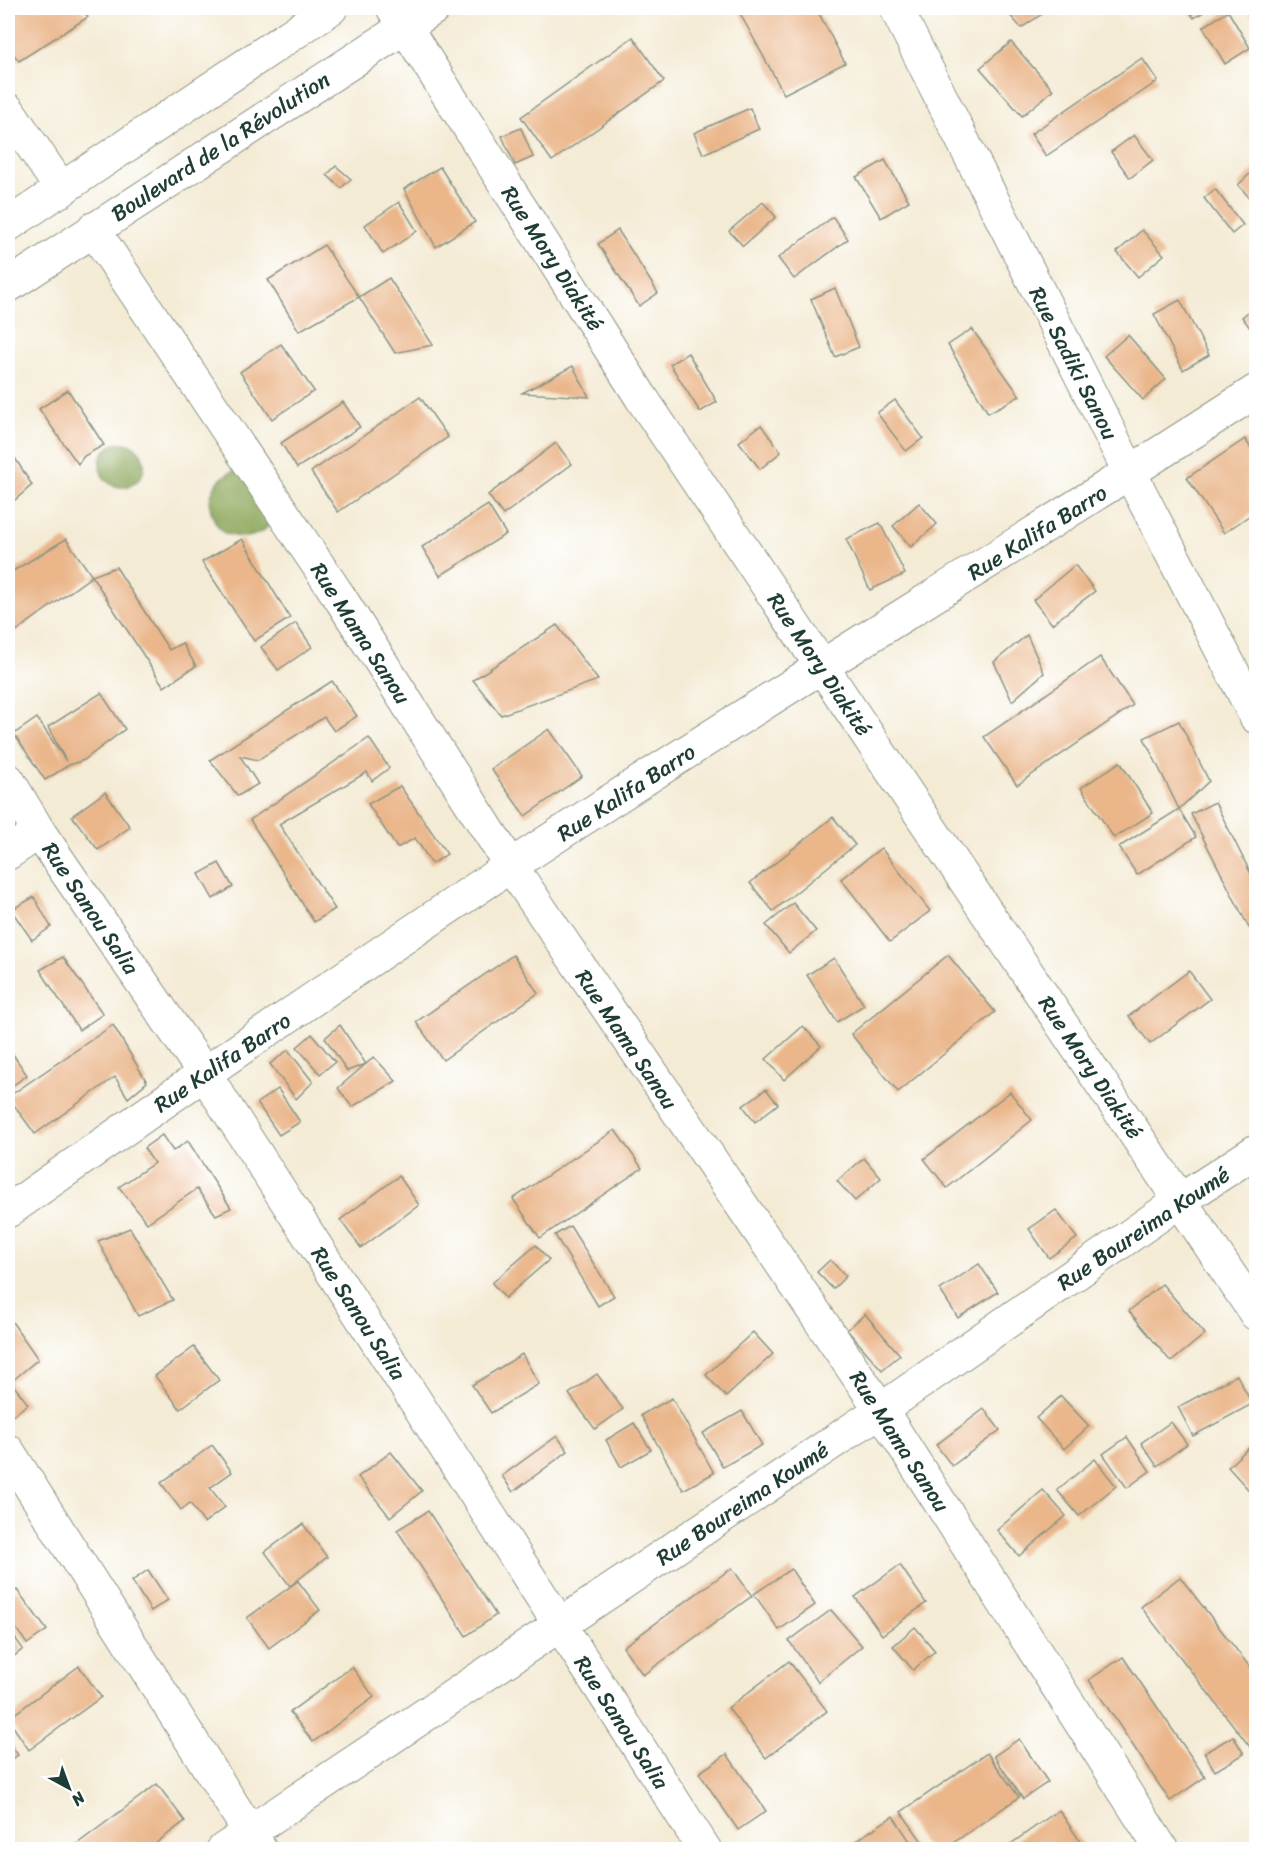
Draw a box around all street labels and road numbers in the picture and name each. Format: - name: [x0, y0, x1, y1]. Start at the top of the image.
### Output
- street label: Boulevard de la Révolution: [103, 61, 338, 232]
- street label: Rue Mory Diakité: [491, 178, 614, 339]
- street label: Rue Sadiki Sanou: [1018, 280, 1129, 447]
- street label: Rue Kalifa Barro: [959, 474, 1115, 591]
- street label: Rue Mama Sanou: [300, 554, 421, 712]
- street label: Rue Mory Diakité: [757, 584, 882, 744]
- street label: Rue Kalifa Barro: [549, 733, 704, 852]
- street label: Rue Sanou Salia: [31, 834, 150, 984]
- street label: Rue Mama Sanou: [565, 961, 688, 1118]
- street label: Rue Mory Diakité: [1028, 987, 1153, 1147]
- street label: Rue Kalifa Barro: [145, 1002, 299, 1123]
- street label: Rue Boureima Koumé: [1049, 1156, 1238, 1301]
- street label: Rue Sanou Salia: [300, 1238, 417, 1389]
- street label: Rue Mama Sanou: [839, 1362, 960, 1520]
- street label: Rue Boureima Koumé: [648, 1431, 837, 1576]
- street label: Rue Sanou Salia: [563, 1647, 680, 1798]

